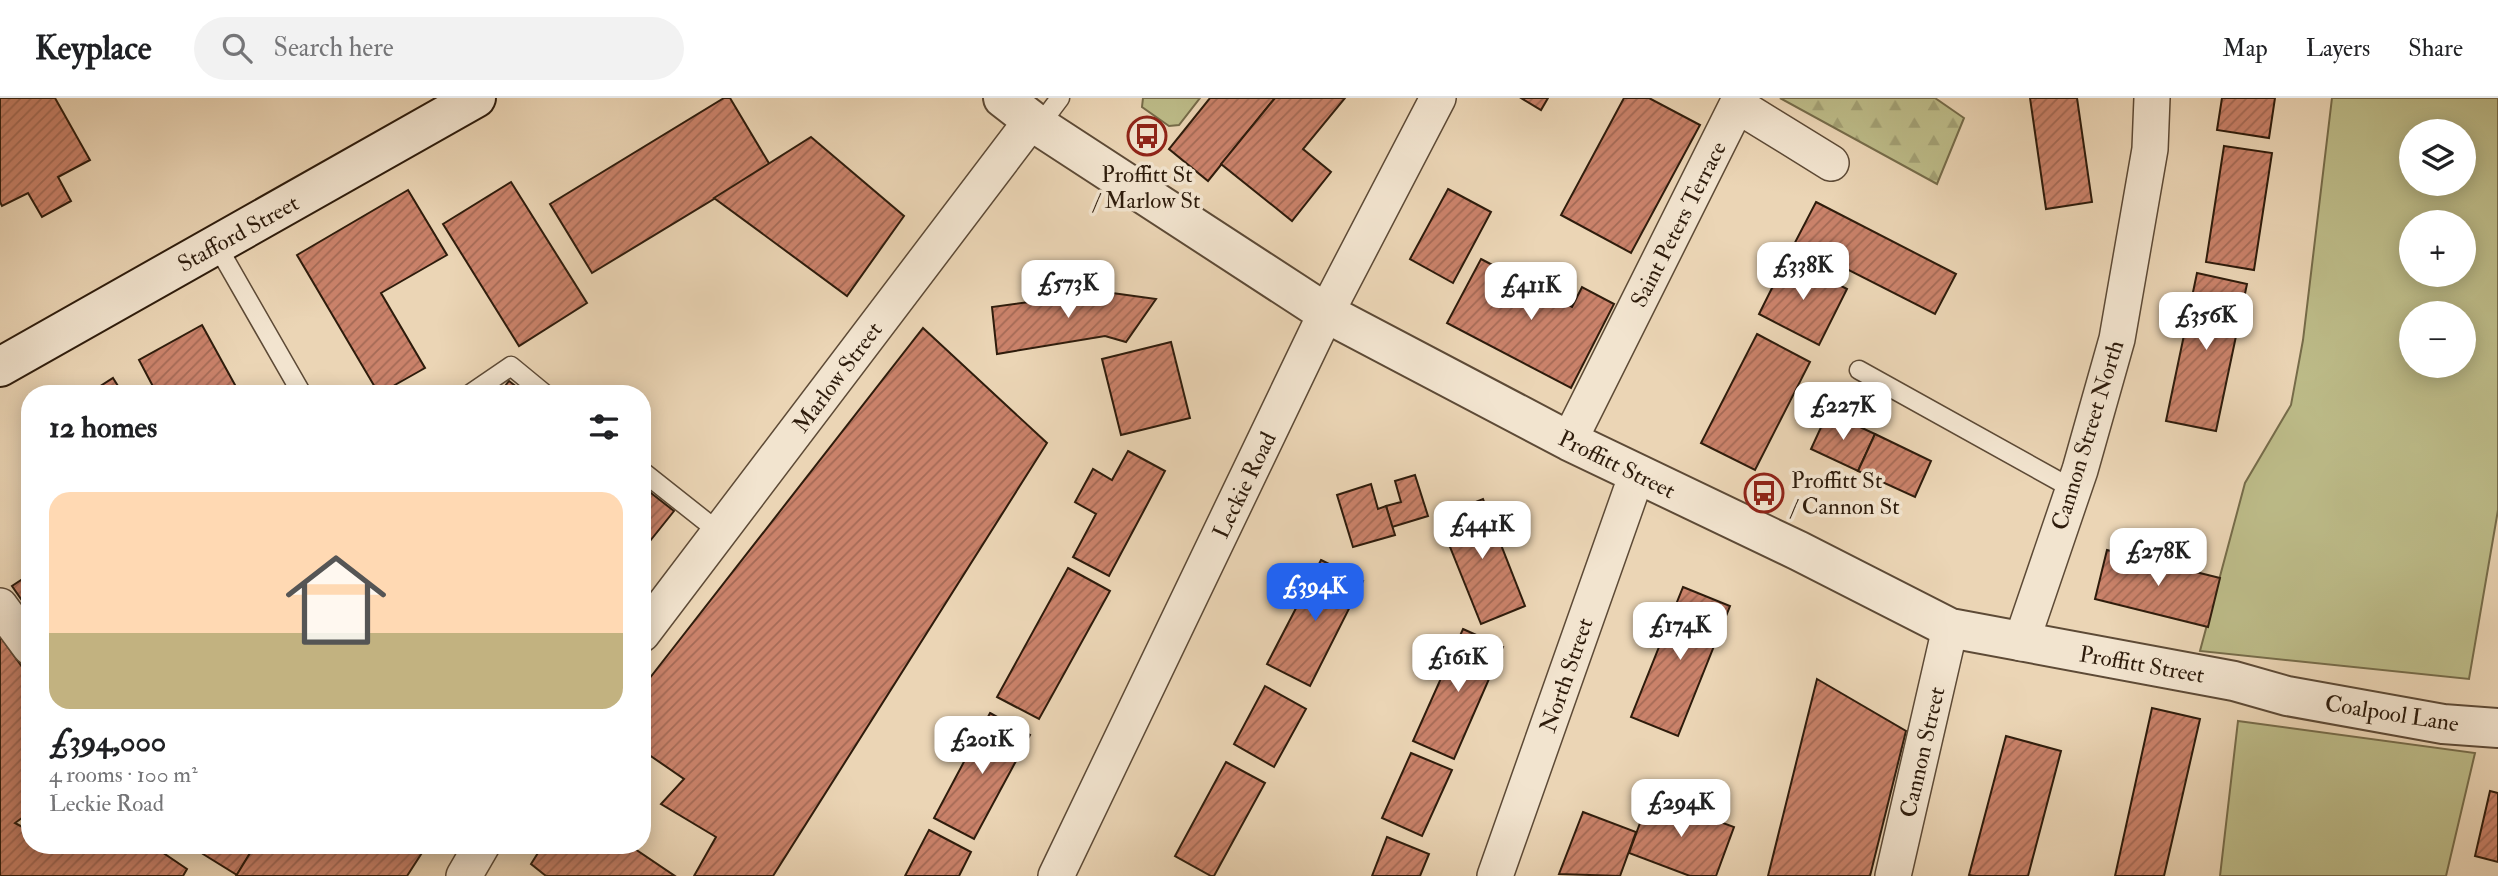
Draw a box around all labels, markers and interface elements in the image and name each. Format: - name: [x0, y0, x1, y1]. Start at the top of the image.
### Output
- search box: [194, 17, 684, 80]
- text: Keyplace: [35, 28, 152, 69]
- icon: search: [218, 29, 256, 67]
- text: Search here: [274, 32, 394, 64]
- text: Map: [2223, 33, 2268, 64]
- text: Layers: [2306, 33, 2370, 64]
- text: Share: [2408, 33, 2463, 64]
- bus stop icon: Proffitt St / Marlow St: [1126, 115, 1168, 157]
- map controls: [2399, 119, 2476, 378]
- button: layers: [2399, 119, 2476, 196]
- street label: Saint Peters Terrace: [1624, 136, 1733, 312]
- place label: Proffitt St / Marlow St: [1092, 160, 1200, 215]
- street label: Stafford Street: [173, 188, 304, 279]
- button: +: [2399, 210, 2476, 287]
- pin: £338K: [1754, 242, 1852, 302]
- text: £338K: [1773, 250, 1833, 279]
- pin: £573K: [1019, 260, 1117, 320]
- pin: £411K: [1482, 262, 1580, 322]
- text: £573K: [1037, 268, 1099, 297]
- text: £411K: [1501, 270, 1561, 299]
- pin: £356K: [2157, 292, 2255, 352]
- text: £356K: [2175, 300, 2237, 329]
- button: −: [2399, 301, 2476, 378]
- street label: Marlow Street: [786, 316, 888, 438]
- street label: Cannon Street North: [2045, 337, 2130, 534]
- pin: £227K: [1794, 382, 1892, 442]
- text: £227K: [1810, 390, 1876, 419]
- icon: filters: [585, 408, 623, 446]
- text: 12 homes: [49, 409, 157, 446]
- street label: Proffitt Street: [1554, 424, 1680, 505]
- street label: Leckie Road: [1206, 427, 1283, 543]
- place label: Proffitt St / Cannon St: [1789, 466, 1900, 521]
- bus stop icon: Proffitt St / Cannon St: [1743, 472, 1785, 514]
- pin: £441K: [1433, 502, 1531, 561]
- text: £441K: [1450, 509, 1514, 538]
- pin: £278K: [2109, 528, 2207, 588]
- text: £278K: [2126, 536, 2190, 565]
- icon: home: [273, 537, 399, 663]
- pin: £394K: [1266, 564, 1364, 623]
- text: £394K: [1283, 571, 1347, 600]
- pin: £174K: [1631, 602, 1729, 662]
- text: £174K: [1649, 610, 1711, 639]
- street label: North Street: [1533, 614, 1600, 736]
- pin: £161K: [1409, 634, 1507, 694]
- street label: Proffitt Street: [2077, 639, 2207, 690]
- text: £161K: [1428, 642, 1488, 671]
- street label: Cannon Street: [1893, 684, 1952, 820]
- street label: Coalpool Lane: [2323, 689, 2461, 739]
- pin: £201K: [933, 716, 1031, 776]
- text: £394,000: [49, 723, 166, 760]
- text: £201K: [950, 724, 1014, 753]
- text: 4 rooms · 100 m²: [49, 760, 198, 789]
- pin: £294K: [1632, 780, 1730, 839]
- text: £294K: [1647, 787, 1715, 816]
- text: Leckie Road: [49, 789, 164, 818]

